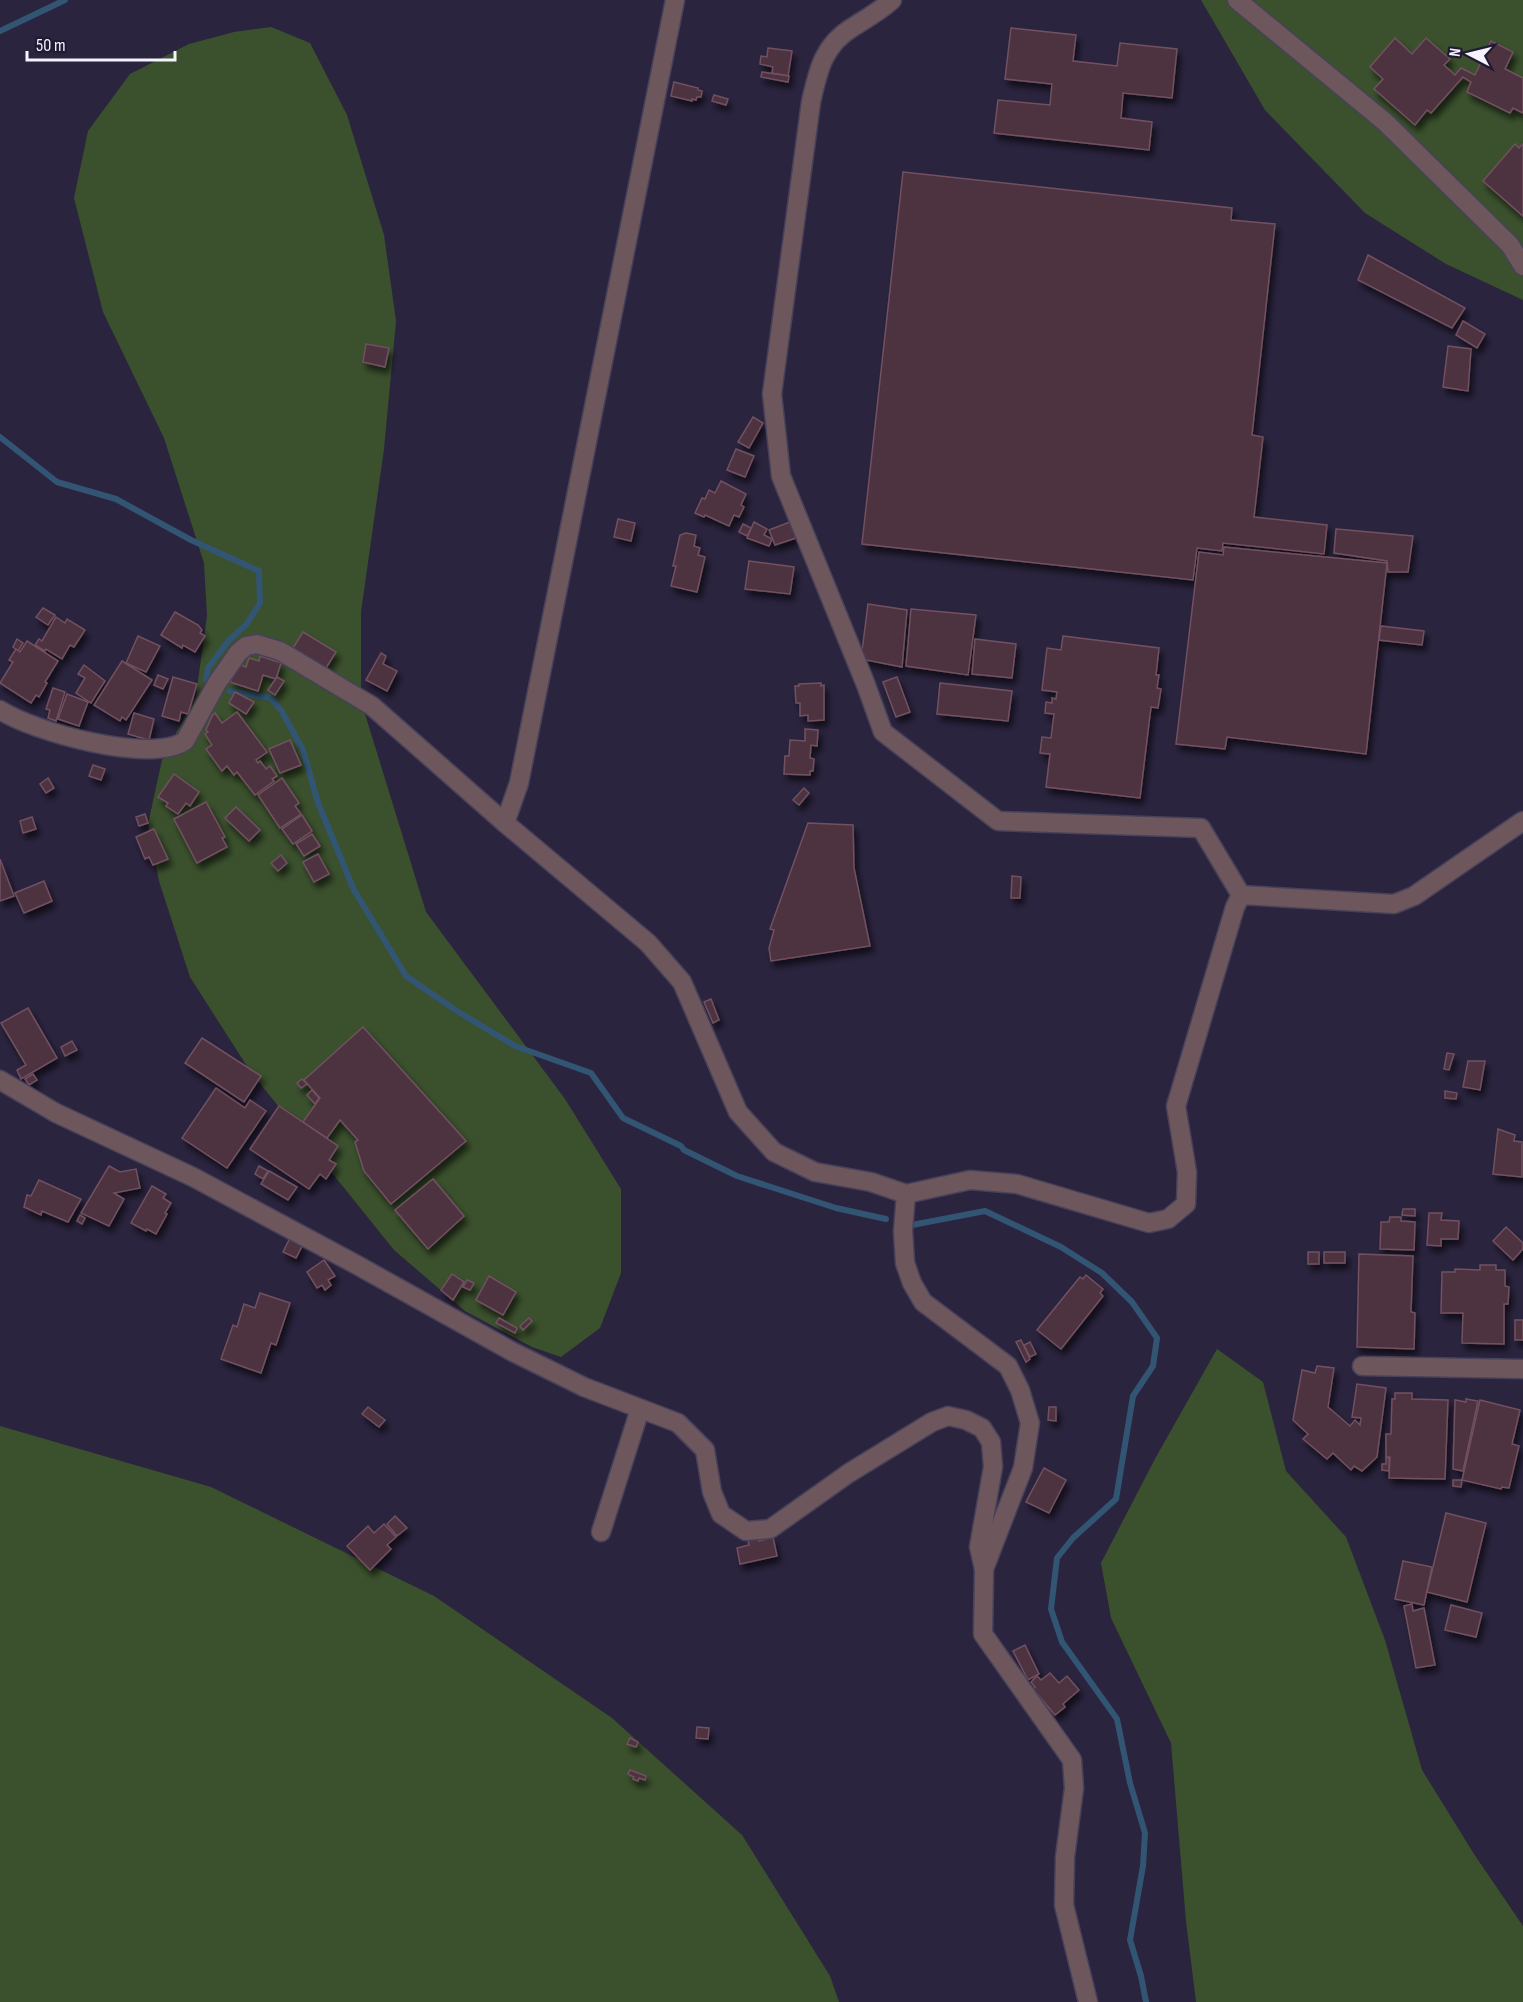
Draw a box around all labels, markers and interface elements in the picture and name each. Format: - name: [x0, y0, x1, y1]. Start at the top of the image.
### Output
- scale bar: [27, 24, 176, 62]
- north arrow: [1439, 24, 1499, 84]
- text: 50 m: [36, 35, 66, 56]
- text: N: [1446, 47, 1466, 58]

